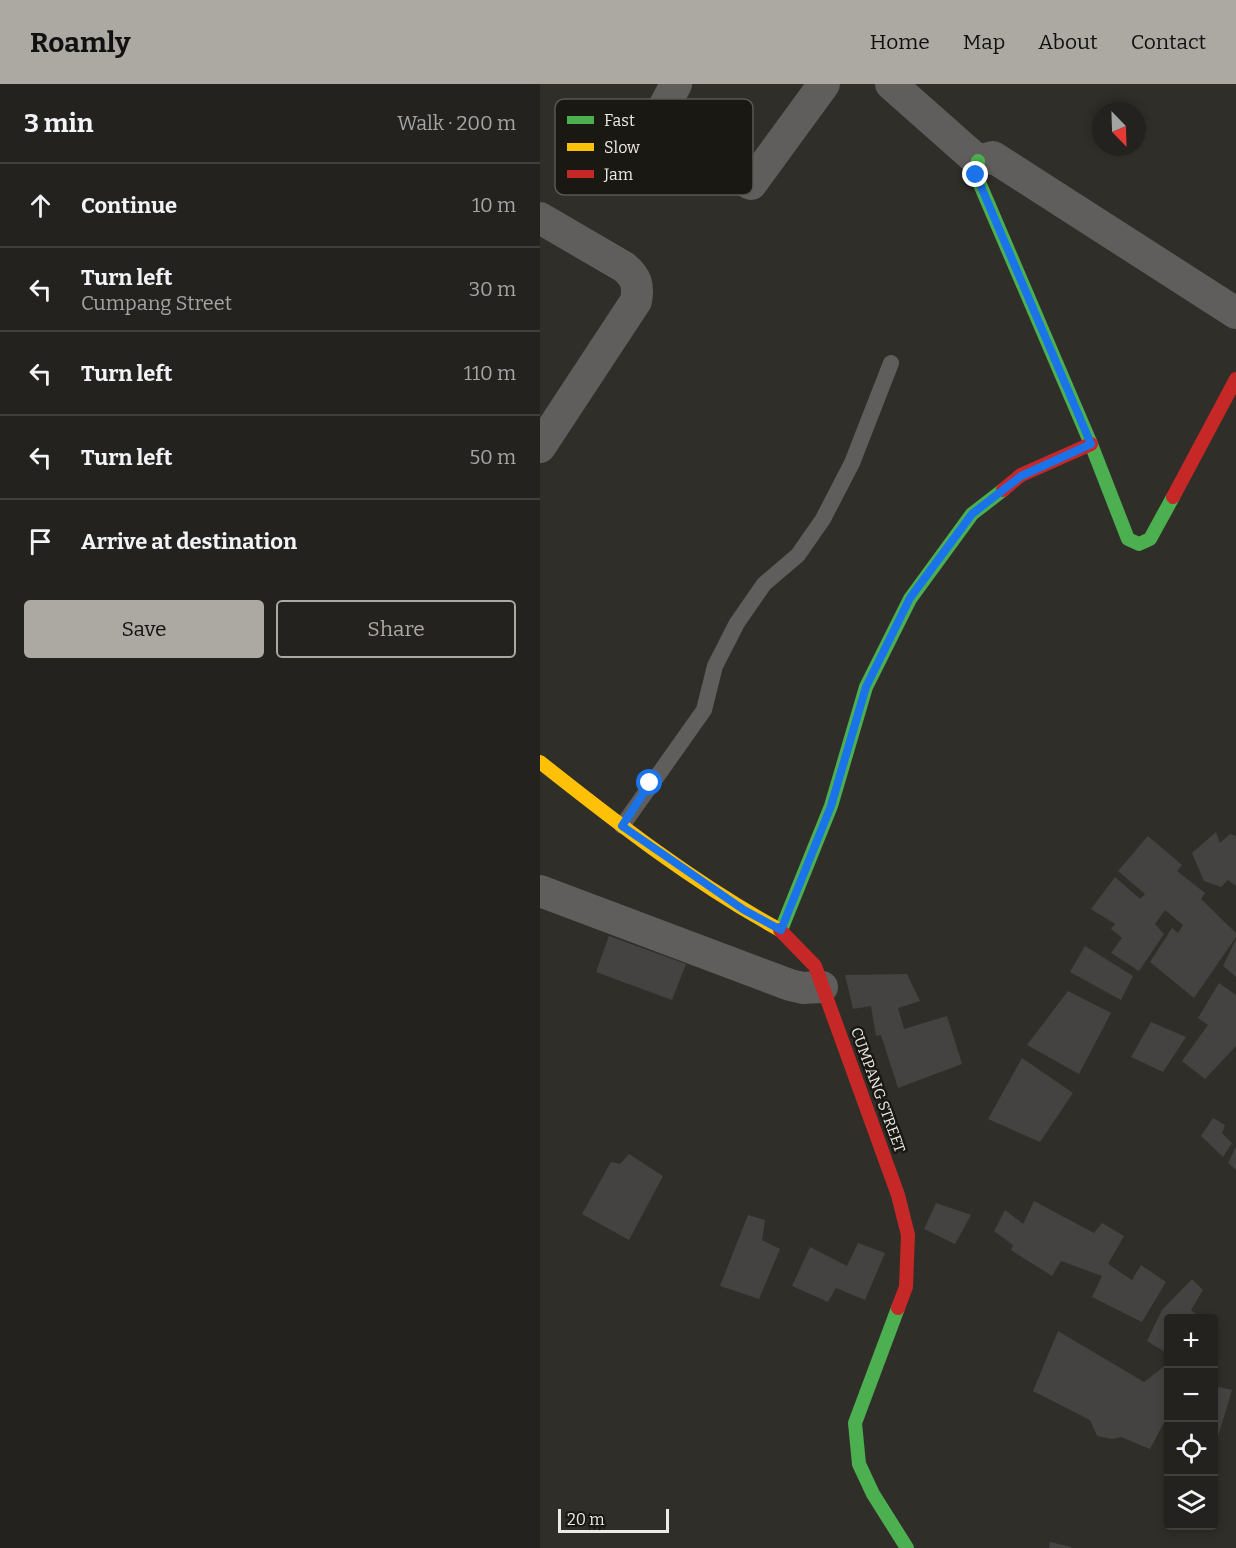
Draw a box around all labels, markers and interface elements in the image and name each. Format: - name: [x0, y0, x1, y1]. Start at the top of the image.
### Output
- text: Roamly: [30, 26, 131, 59]
- text: Home: [870, 29, 930, 55]
- text: Map: [963, 29, 1005, 55]
- text: About: [1038, 29, 1098, 55]
- text: Contact: [1131, 29, 1206, 55]
- legend: [555, 99, 753, 195]
- north arrow: [1092, 102, 1146, 156]
- text: 3 min: [24, 108, 93, 139]
- text: Walk · 200 m: [397, 111, 516, 135]
- text: Fast: [604, 111, 635, 130]
- text: Slow: [604, 138, 640, 157]
- route end: [962, 161, 988, 187]
- text: Jam: [603, 165, 633, 184]
- icon: ahead: [24, 189, 57, 222]
- text: Continue: [81, 192, 177, 219]
- text: 10 m: [472, 193, 516, 217]
- text: Turn left: [81, 264, 173, 291]
- icon: left: [24, 273, 57, 306]
- text: 30 m: [469, 277, 516, 301]
- text: Cumpang Street: [81, 291, 232, 315]
- icon: left: [24, 357, 57, 390]
- text: Turn left: [81, 360, 173, 387]
- text: 110 m: [464, 361, 516, 385]
- icon: left: [24, 441, 57, 474]
- text: Turn left: [81, 444, 173, 471]
- text: 50 m: [469, 445, 516, 469]
- icon: arrive: [24, 525, 57, 558]
- text: Arrive at destination: [81, 528, 297, 555]
- button: Save: [24, 600, 264, 658]
- button: Share: [276, 600, 516, 658]
- route start: [636, 769, 662, 795]
- street label: CUMPANG STREET: [847, 1025, 909, 1155]
- map controls: [1164, 1314, 1218, 1530]
- button: +: [1164, 1314, 1218, 1368]
- button: −: [1164, 1368, 1218, 1422]
- button: locate: [1164, 1422, 1218, 1476]
- button: layers: [1164, 1476, 1218, 1530]
- scale bar: [558, 1506, 669, 1534]
- text: 20 m: [567, 1510, 604, 1529]

